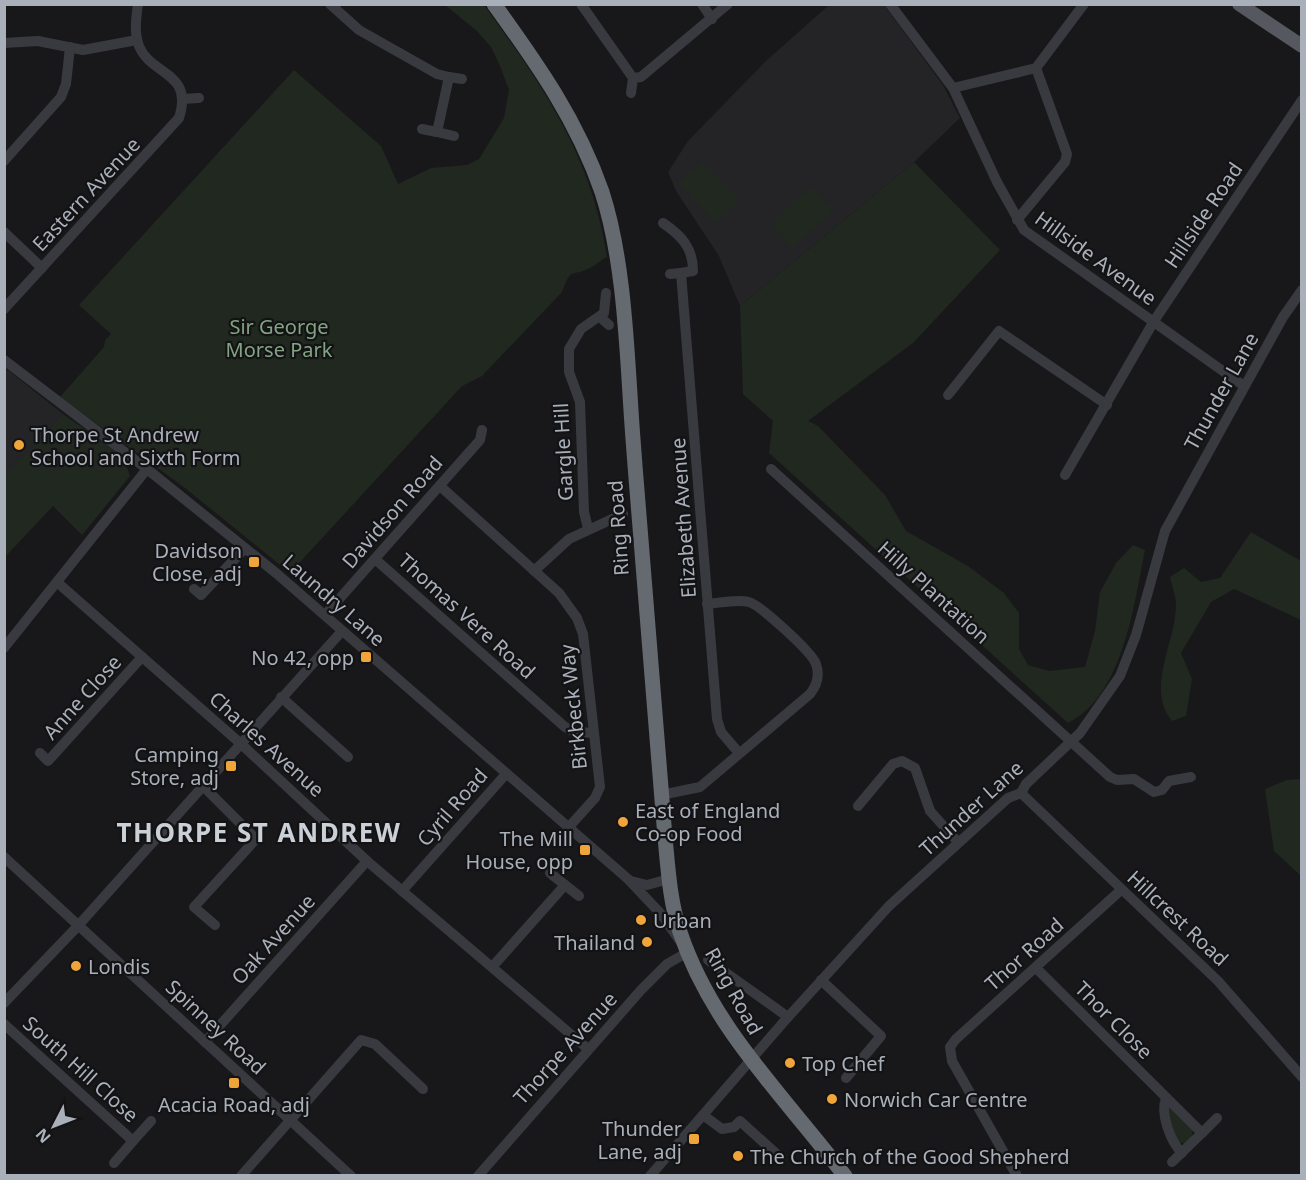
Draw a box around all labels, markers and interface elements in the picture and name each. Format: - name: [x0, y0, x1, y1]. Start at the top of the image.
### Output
- street label: Eastern Avenue: [26, 131, 146, 257]
- street label: Hillside Road: [1158, 157, 1248, 273]
- street label: Hillside Avenue: [1030, 205, 1162, 311]
- park label: Sir George Morse Park: [226, 313, 333, 363]
- street label: Thunder Lane: [1178, 327, 1264, 455]
- street label: Gargle Hill: [547, 402, 579, 502]
- place label: Thorpe St Andrew School and Sixth Form: [31, 421, 241, 471]
- street label: Elizabeth Avenue: [664, 437, 702, 599]
- marker: Thorpe St Andrew School and Sixth Form: [12, 438, 26, 452]
- street label: Davidson Road: [336, 450, 448, 574]
- street label: Ring Road: [601, 479, 635, 577]
- street label: Hilly Plantation: [872, 535, 996, 649]
- place label: Davidson Close, adj: [152, 537, 242, 587]
- street label: Thomas Vere Road: [393, 547, 541, 685]
- street label: Laundry Lane: [277, 548, 391, 652]
- marker: Davidson Close, adj: [247, 555, 261, 569]
- street label: Birkbeck Way: [553, 642, 593, 771]
- place label: No 42, opp: [251, 644, 354, 671]
- street label: Anne Close: [37, 649, 127, 745]
- marker: No 42, opp: [359, 650, 373, 664]
- street label: Charles Avenue: [204, 685, 330, 803]
- place label: Camping Store, adj: [130, 741, 219, 791]
- street label: Thunder Lane: [913, 754, 1029, 862]
- marker: Camping Store, adj: [224, 759, 238, 773]
- street label: Cyril Road: [411, 762, 493, 852]
- place label: East of England Co-op Food: [635, 797, 780, 847]
- district label: THORPE ST ANDREW: [117, 814, 402, 850]
- marker: East of England Co-op Food: [616, 815, 630, 829]
- place label: The Mill House, opp: [466, 825, 573, 875]
- marker: The Mill House, opp: [578, 843, 592, 857]
- street label: Hillcrest Road: [1122, 864, 1234, 972]
- street label: Oak Avenue: [225, 888, 321, 990]
- place label: Urban: [653, 907, 712, 934]
- street label: Thor Road: [979, 911, 1069, 997]
- marker: Urban: [634, 913, 648, 927]
- place label: Thailand: [554, 929, 635, 956]
- marker: Thailand: [640, 935, 654, 949]
- street label: Ring Road: [699, 943, 769, 1039]
- place label: Londis: [88, 953, 150, 980]
- marker: Londis: [69, 959, 83, 973]
- street label: Spinney Road: [160, 974, 272, 1080]
- street label: Thor Close: [1069, 975, 1159, 1065]
- street label: Thorpe Avenue: [507, 986, 623, 1110]
- street label: South Hill Close: [18, 1010, 144, 1128]
- place label: Top Chef: [802, 1050, 886, 1077]
- marker: Top Chef: [783, 1056, 797, 1070]
- marker: Acacia Road, adj: [227, 1076, 241, 1090]
- place label: Norwich Car Centre: [844, 1086, 1028, 1113]
- place label: Acacia Road, adj: [158, 1091, 310, 1118]
- marker: Norwich Car Centre: [825, 1092, 839, 1106]
- north arrow: [24, 1096, 84, 1156]
- place label: Thunder Lane, adj: [597, 1115, 682, 1165]
- text: N: [30, 1124, 55, 1148]
- marker: Thunder Lane, adj: [687, 1132, 701, 1146]
- place label: The Church of the Good Shepherd: [750, 1143, 1070, 1170]
- marker: The Church of the Good Shepherd: [731, 1149, 745, 1163]

